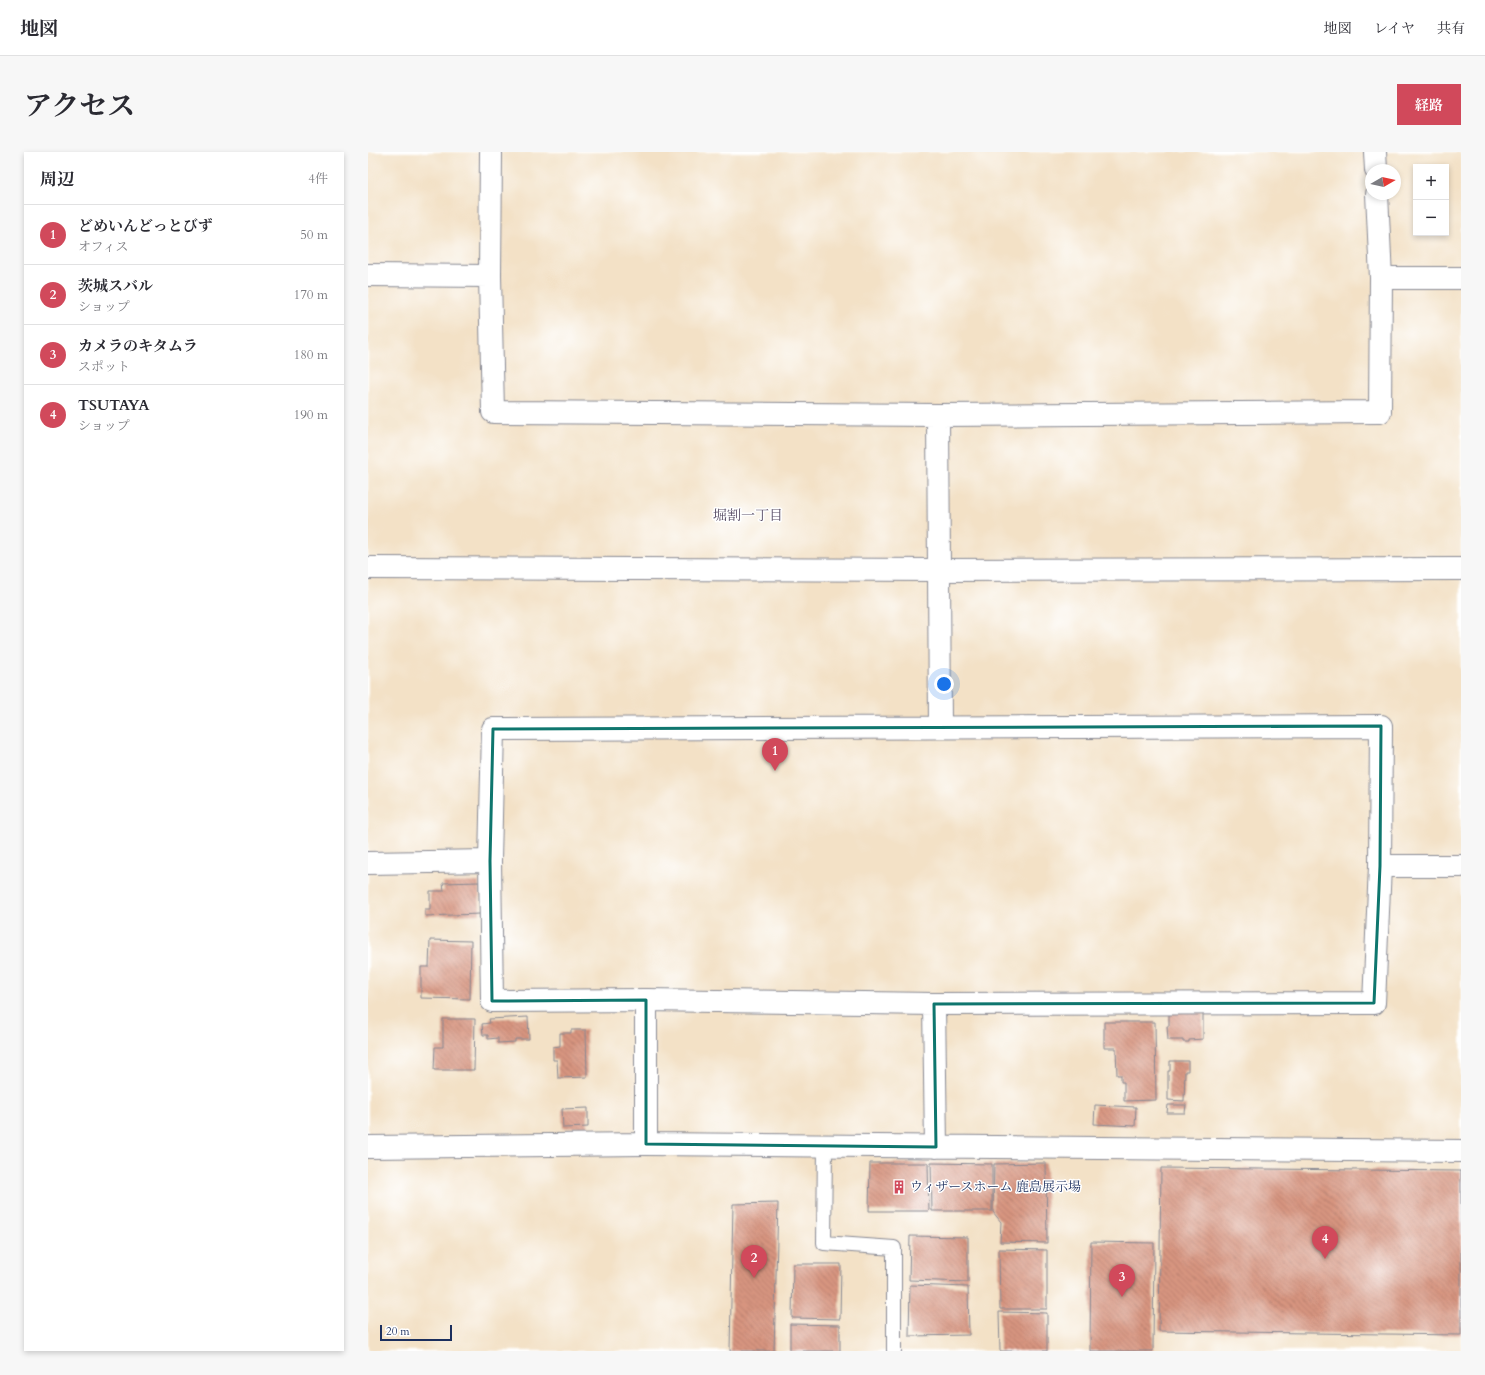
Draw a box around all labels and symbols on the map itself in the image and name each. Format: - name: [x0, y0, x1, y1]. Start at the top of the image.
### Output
- north arrow: [1365, 164, 1401, 200]
- district label: 堀割一丁目: [713, 506, 783, 525]
- your location: [934, 674, 954, 694]
- pin: 1: [762, 738, 788, 771]
- place label: ウィザースホーム 鹿島展示場: [910, 1178, 1081, 1196]
- building icon: ウィザースホーム 鹿島展示場: [891, 1179, 907, 1195]
- pin: 4: [1312, 1226, 1338, 1259]
- pin: 2: [741, 1245, 767, 1278]
- pin: 3: [1109, 1264, 1135, 1297]
- scale bar: [380, 1323, 452, 1342]

